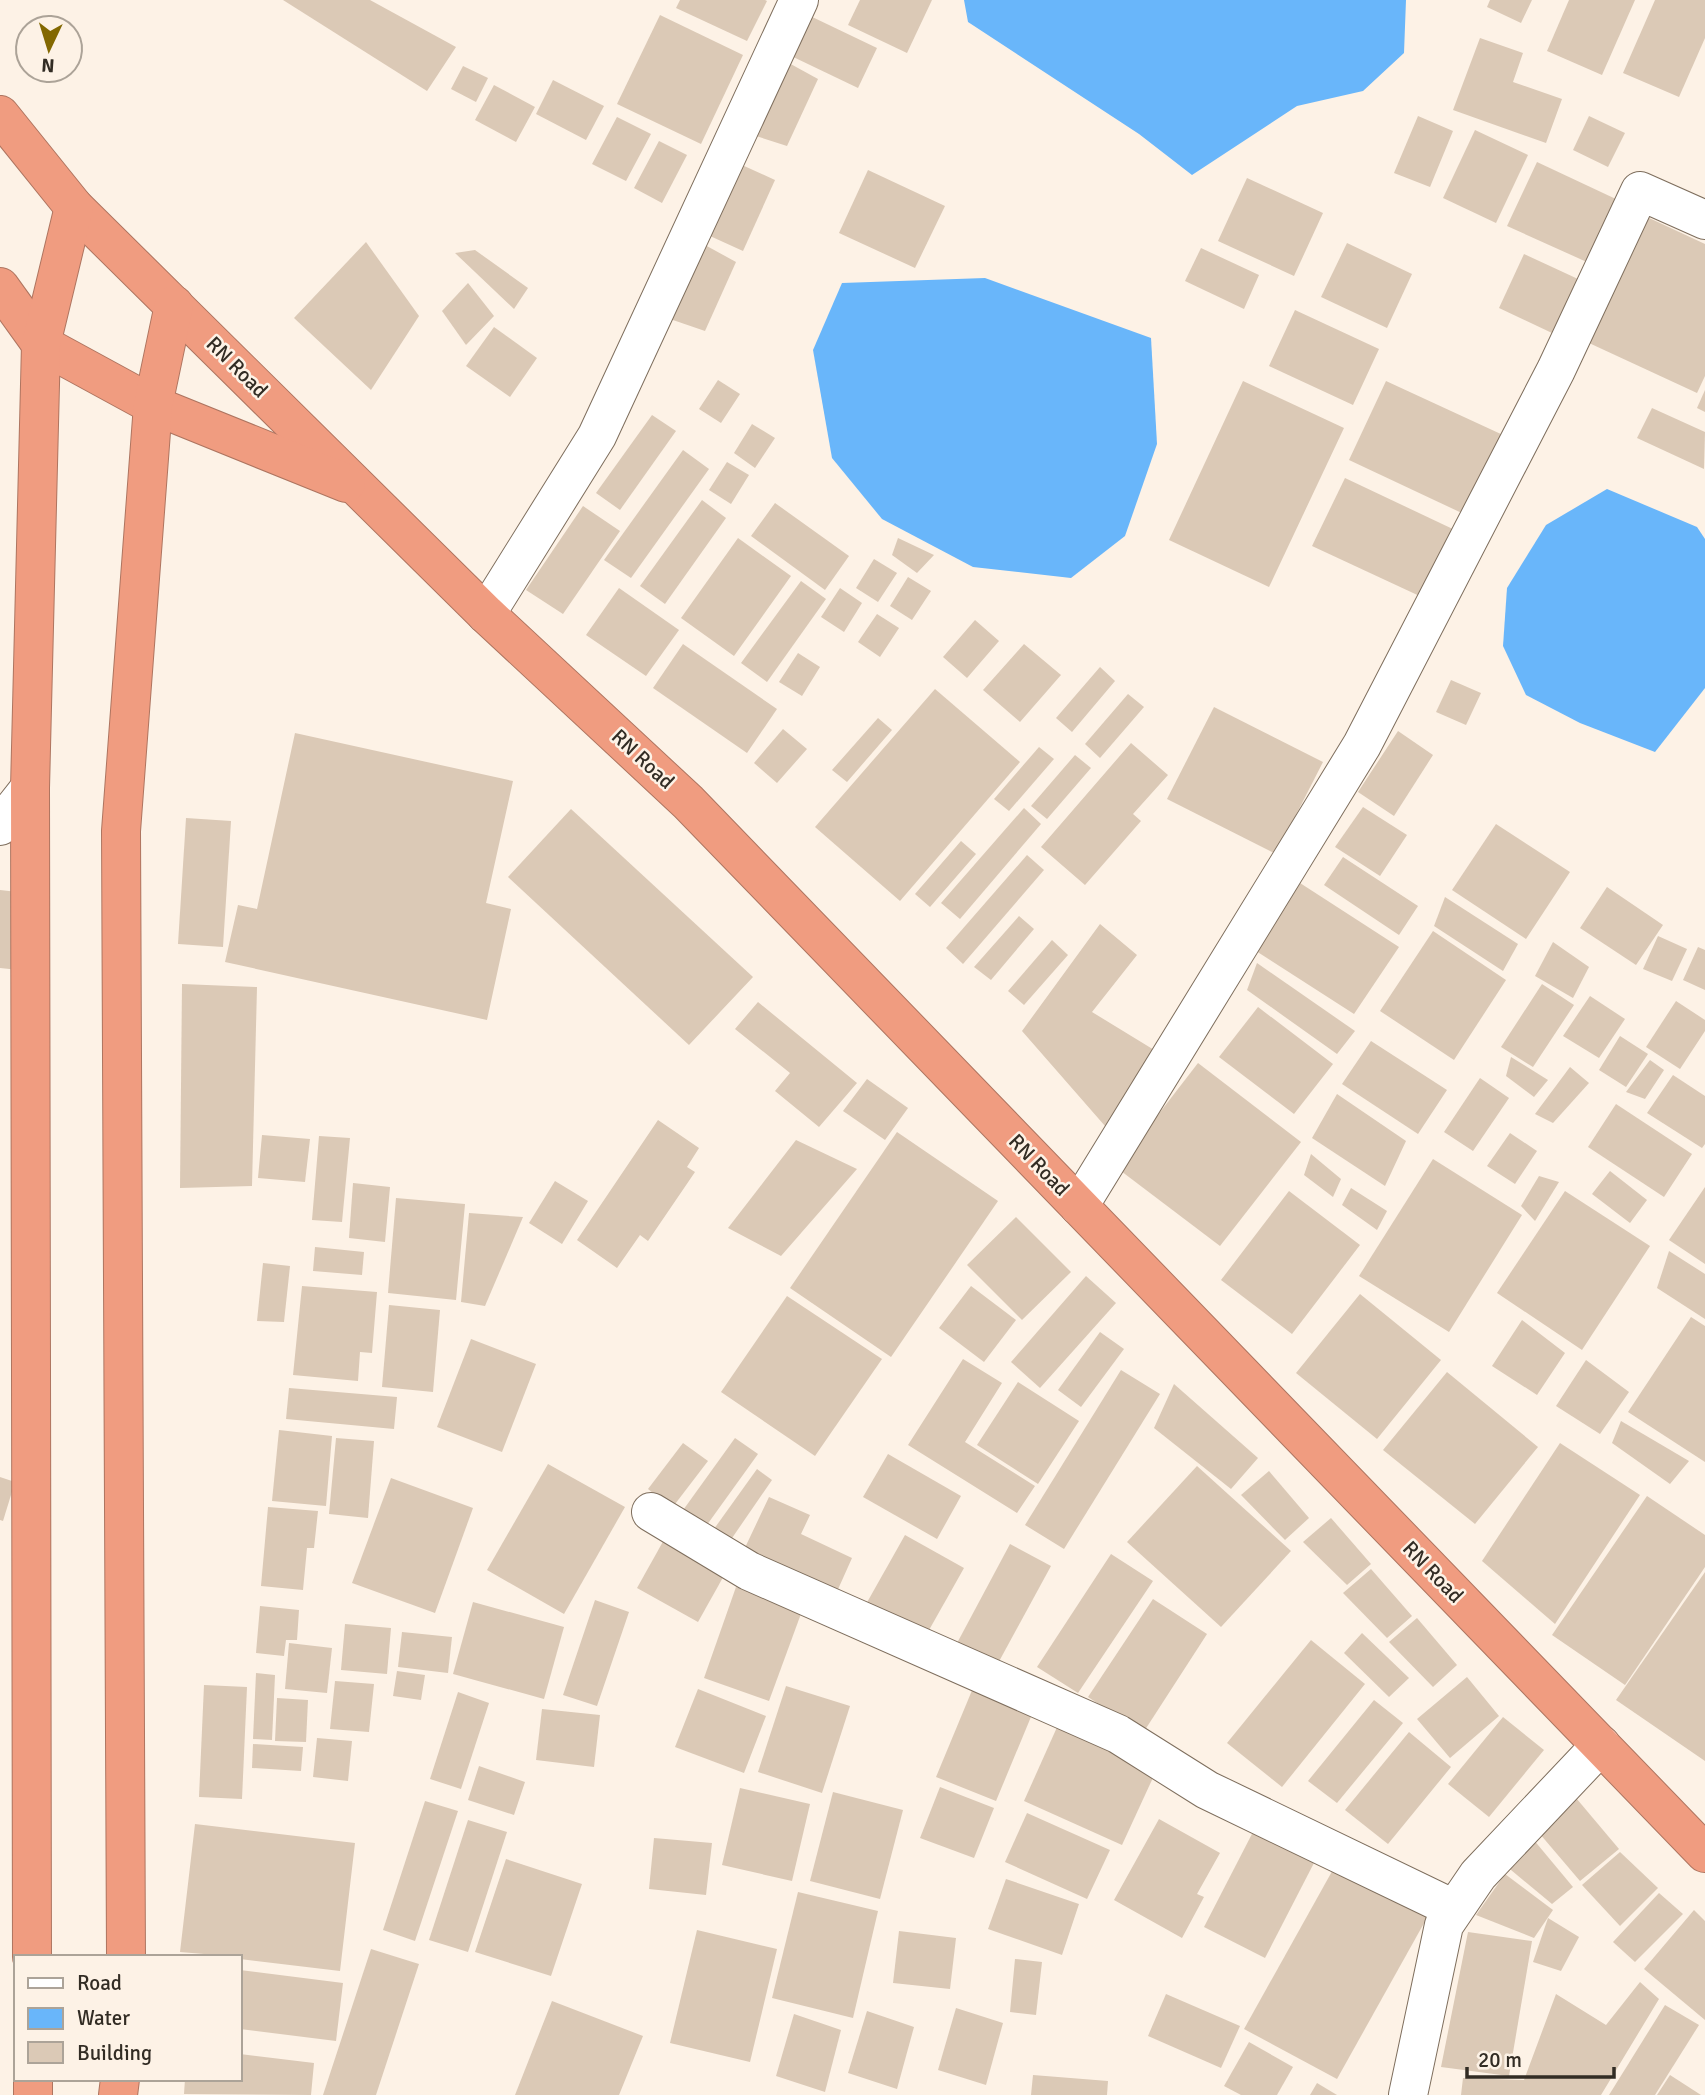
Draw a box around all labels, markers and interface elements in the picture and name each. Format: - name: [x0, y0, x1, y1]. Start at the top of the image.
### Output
- north arrow: [14, 14, 84, 84]
- text: N: [40, 53, 55, 77]
- street label: RN Road: [201, 331, 273, 403]
- street label: RN Road: [606, 723, 680, 795]
- street label: RN Road: [1003, 1128, 1075, 1202]
- street label: RN Road: [1397, 1535, 1469, 1609]
- legend: [14, 1955, 242, 2081]
- text: Road: [77, 1970, 122, 1996]
- text: Water: [77, 2005, 130, 2031]
- scale bar: [1467, 2036, 1614, 2080]
- text: Building: [77, 2040, 152, 2066]
- text: 20 m: [1478, 2047, 1522, 2073]

